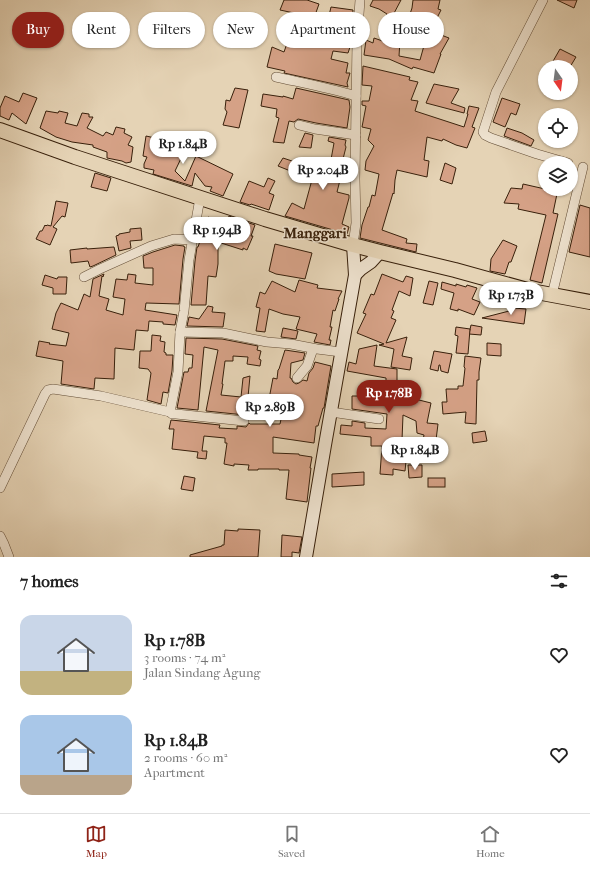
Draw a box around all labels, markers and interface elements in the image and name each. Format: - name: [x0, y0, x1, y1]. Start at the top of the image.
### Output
- chip: Buy: [12, 12, 64, 48]
- chip: Rent: [72, 12, 130, 48]
- chip: Filters: [138, 12, 205, 48]
- chip: New: [213, 12, 268, 48]
- chip: Apartment: [276, 12, 370, 48]
- chip: House: [378, 12, 444, 48]
- north arrow: [538, 60, 578, 100]
- map controls: [538, 60, 578, 196]
- button: locate: [538, 108, 578, 148]
- pin: Rp 1.84B: [142, 131, 224, 165]
- text: Rp 1.84B: [159, 136, 208, 151]
- button: layers: [538, 156, 578, 196]
- pin: Rp 2.04B: [282, 157, 364, 191]
- text: Rp 2.04B: [297, 162, 349, 177]
- pin: Rp 1.94B: [176, 217, 258, 251]
- text: Rp 1.94B: [192, 222, 242, 237]
- district label: Manggari: [282, 224, 347, 242]
- pin: Rp 1.73B: [470, 282, 552, 316]
- text: Rp 1.73B: [488, 287, 534, 302]
- pin: Rp 1.78B: [348, 380, 430, 414]
- text: Rp 1.78B: [366, 385, 412, 400]
- pin: Rp 2.89B: [229, 394, 311, 428]
- text: Rp 2.89B: [245, 399, 295, 414]
- pin: Rp 1.84B: [374, 437, 456, 471]
- text: Rp 1.84B: [391, 442, 440, 457]
- icon: filters: [548, 570, 570, 592]
- text: 7 homes: [20, 571, 79, 591]
- text: Rp 1.78B: [144, 630, 205, 650]
- icon: home: [52, 631, 100, 679]
- icon: heart: [548, 644, 570, 666]
- text: 3 rooms · 74 m²: [144, 650, 225, 665]
- text: Jalan Sindang Agung: [144, 665, 260, 680]
- text: Rp 1.84B: [144, 730, 208, 750]
- icon: home: [52, 731, 100, 779]
- icon: heart: [548, 744, 570, 766]
- text: 2 rooms · 60 m²: [144, 750, 227, 765]
- text: Apartment: [144, 765, 205, 780]
- tab: Map: [85, 823, 107, 860]
- tab: Saved: [278, 823, 305, 860]
- tab: Home: [476, 823, 505, 860]

